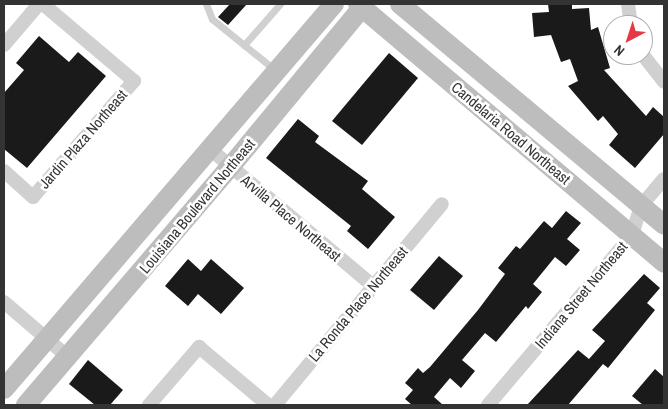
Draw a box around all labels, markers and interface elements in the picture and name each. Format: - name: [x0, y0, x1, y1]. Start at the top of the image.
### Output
- north arrow: [603, 15, 653, 65]
- text: N: [610, 41, 628, 60]
- street label: Candelaria Road Northeast: [448, 78, 574, 188]
- street label: Jardin Plaza Northeast: [35, 86, 131, 192]
- street label: Louisiana Boulevard Northeast: [136, 135, 258, 277]
- street label: Arvilla Place Northeast: [237, 171, 345, 265]
- street label: Indiana Street Northeast: [531, 238, 631, 352]
- street label: La Ronda Place Northeast: [305, 243, 411, 365]

